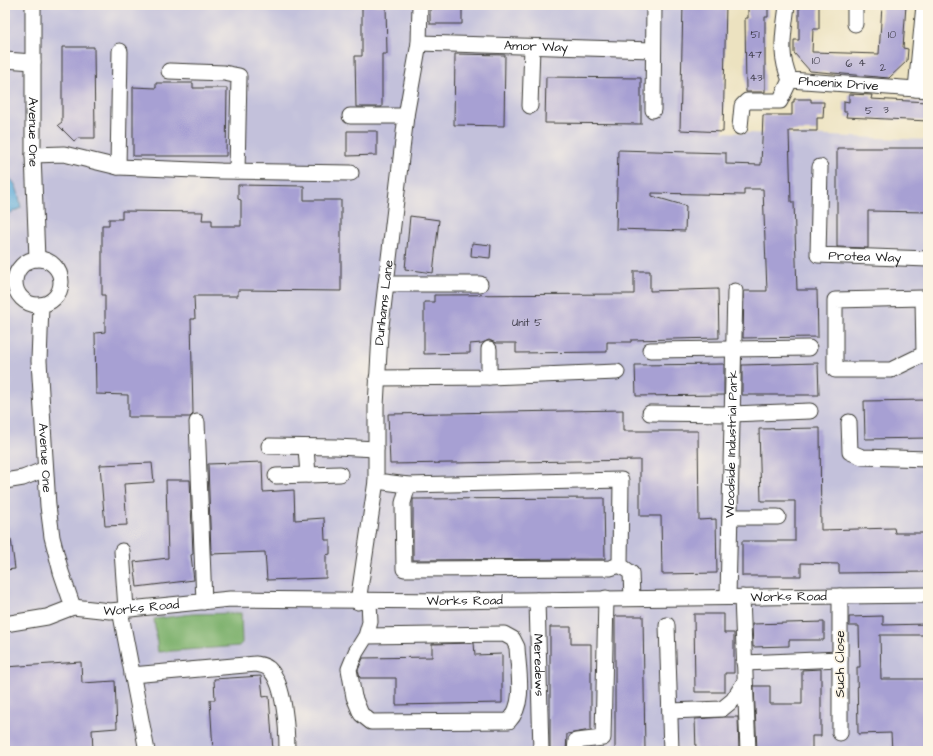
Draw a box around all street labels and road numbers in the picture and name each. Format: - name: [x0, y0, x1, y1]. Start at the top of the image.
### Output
- street label: Amor Way: [504, 37, 568, 57]
- street label: Phoenix Drive: [798, 72, 879, 95]
- street label: Avenue One: [24, 97, 42, 167]
- street label: Protea Way: [828, 246, 902, 268]
- street label: Dunhams Lane: [370, 259, 398, 346]
- street label: Woodside Industrial Park: [721, 370, 742, 518]
- street label: Avenue One: [34, 422, 56, 493]
- street label: Works Road: [750, 587, 827, 606]
- street label: Works Road: [426, 591, 503, 610]
- street label: Works Road: [102, 595, 180, 621]
- street label: Such Close: [831, 631, 849, 697]
- street label: Meredews: [529, 633, 549, 697]

